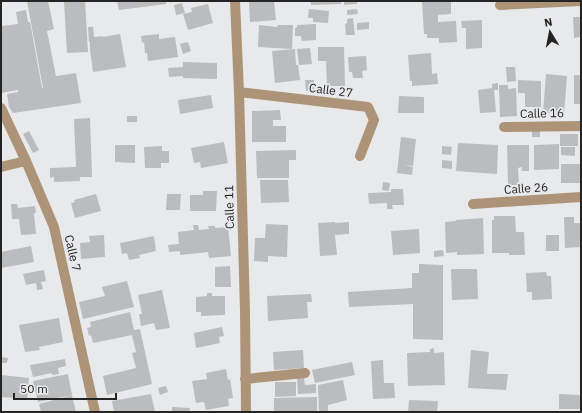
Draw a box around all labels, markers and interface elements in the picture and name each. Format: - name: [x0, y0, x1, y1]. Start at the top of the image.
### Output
- north arrow: [530, 12, 570, 52]
- text: N: [543, 15, 553, 30]
- street label: Calle 27: [308, 80, 354, 100]
- street label: Calle 16: [520, 105, 564, 121]
- street label: Calle 26: [503, 179, 549, 197]
- street label: Calle 11: [221, 185, 237, 229]
- street label: Calle 7: [62, 233, 84, 273]
- scale bar: [14, 375, 116, 401]
- text: 50 m: [20, 381, 48, 396]

